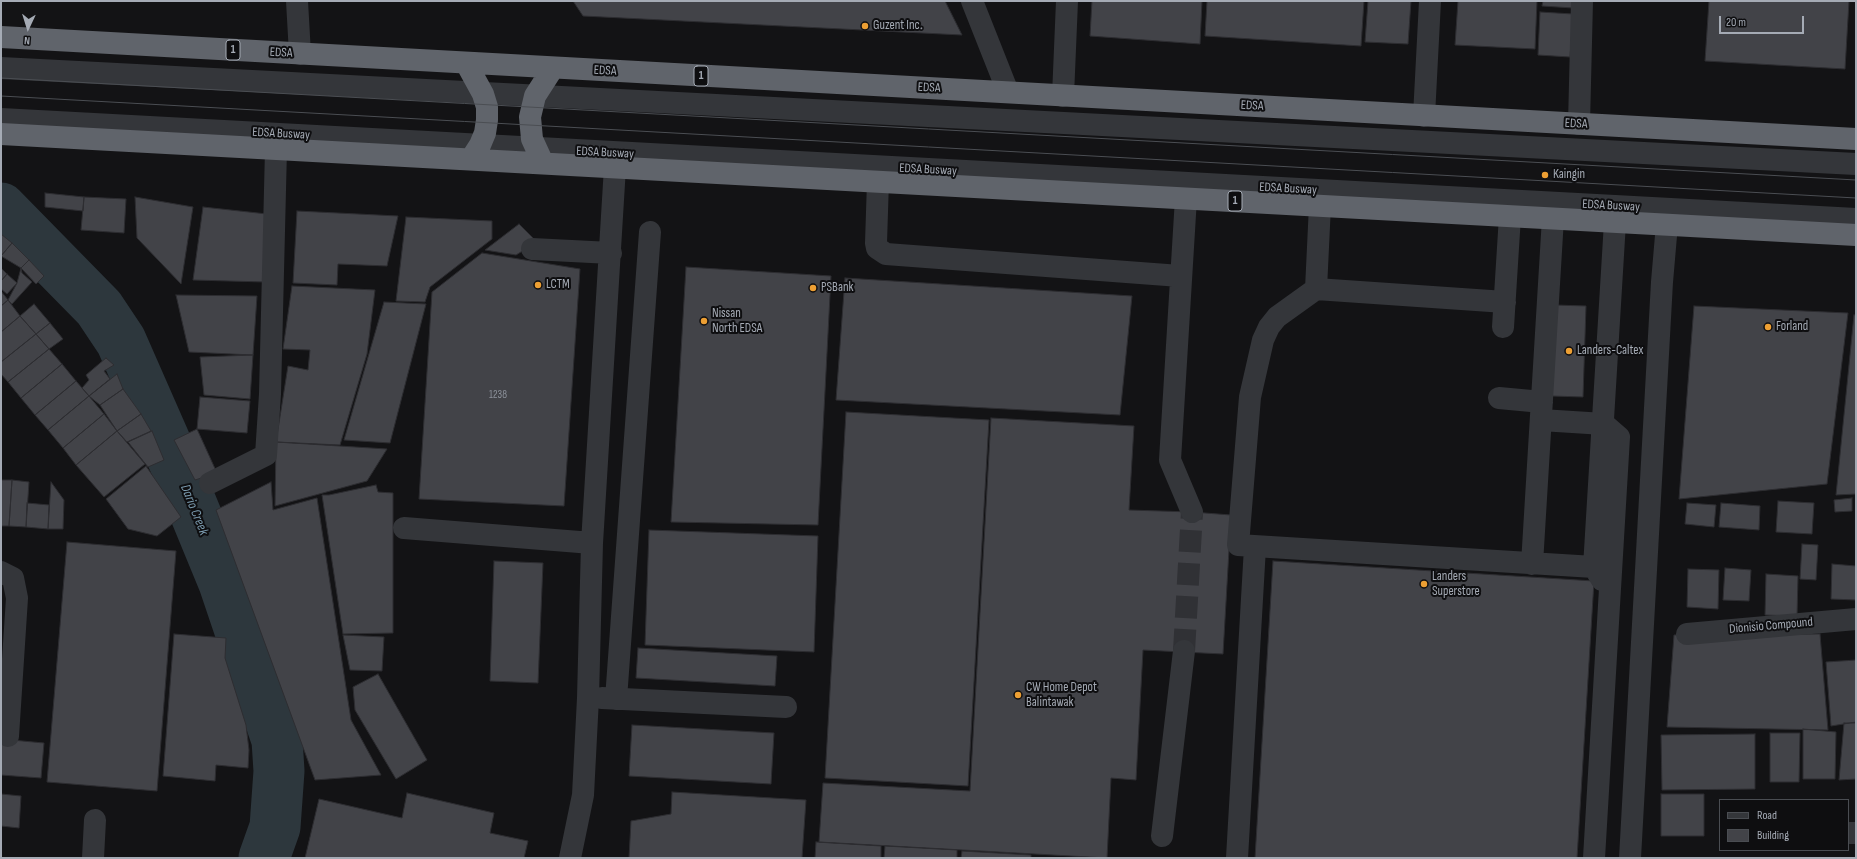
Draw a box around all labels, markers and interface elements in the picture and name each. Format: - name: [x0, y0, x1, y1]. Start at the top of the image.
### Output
- north arrow: [8, 8, 48, 48]
- scale bar: [1721, 8, 1806, 34]
- text: 20 m: [1726, 15, 1746, 30]
- place label: Guzent Inc.: [873, 18, 922, 34]
- marker: Guzent Inc.: [860, 21, 870, 31]
- text: N: [24, 34, 31, 47]
- road number: 1: [226, 40, 240, 60]
- street label: EDSA: [269, 45, 293, 61]
- street label: EDSA: [593, 63, 617, 79]
- road number: 1: [694, 66, 708, 86]
- street label: EDSA: [917, 80, 941, 96]
- street label: EDSA: [1240, 98, 1264, 114]
- street label: EDSA: [1564, 116, 1588, 132]
- street label: EDSA Busway: [252, 125, 310, 143]
- street label: EDSA Busway: [576, 144, 634, 162]
- street label: EDSA Busway: [899, 161, 957, 179]
- place label: Kaingin: [1553, 167, 1585, 183]
- marker: Kaingin: [1540, 170, 1550, 180]
- street label: EDSA Busway: [1259, 180, 1317, 198]
- road number: 1: [1228, 191, 1242, 211]
- street label: EDSA Busway: [1582, 197, 1640, 215]
- place label: LCTM: [546, 277, 570, 293]
- marker: LCTM: [533, 280, 543, 290]
- place label: PSBank: [821, 280, 853, 296]
- marker: PSBank: [808, 283, 818, 293]
- place label: Nissan North EDSA: [712, 306, 762, 337]
- marker: Nissan North EDSA: [699, 316, 709, 326]
- place label: Forland: [1776, 319, 1808, 335]
- marker: Forland: [1763, 322, 1773, 332]
- place label: Landers-Caltex: [1577, 343, 1643, 359]
- marker: Landers-Caltex: [1564, 346, 1574, 356]
- house number: 1238: [489, 388, 507, 402]
- water label: Dario Creek: [176, 482, 212, 538]
- place label: Landers Superstore: [1432, 569, 1480, 600]
- marker: Landers Superstore: [1419, 579, 1429, 589]
- street label: Dionisio Compound: [1729, 615, 1813, 637]
- place label: CW Home Depot Balintawak: [1026, 680, 1097, 711]
- marker: CW Home Depot Balintawak: [1013, 690, 1023, 700]
- legend: [1719, 799, 1849, 851]
- text: Road: [1757, 808, 1777, 823]
- text: Building: [1757, 828, 1789, 843]

